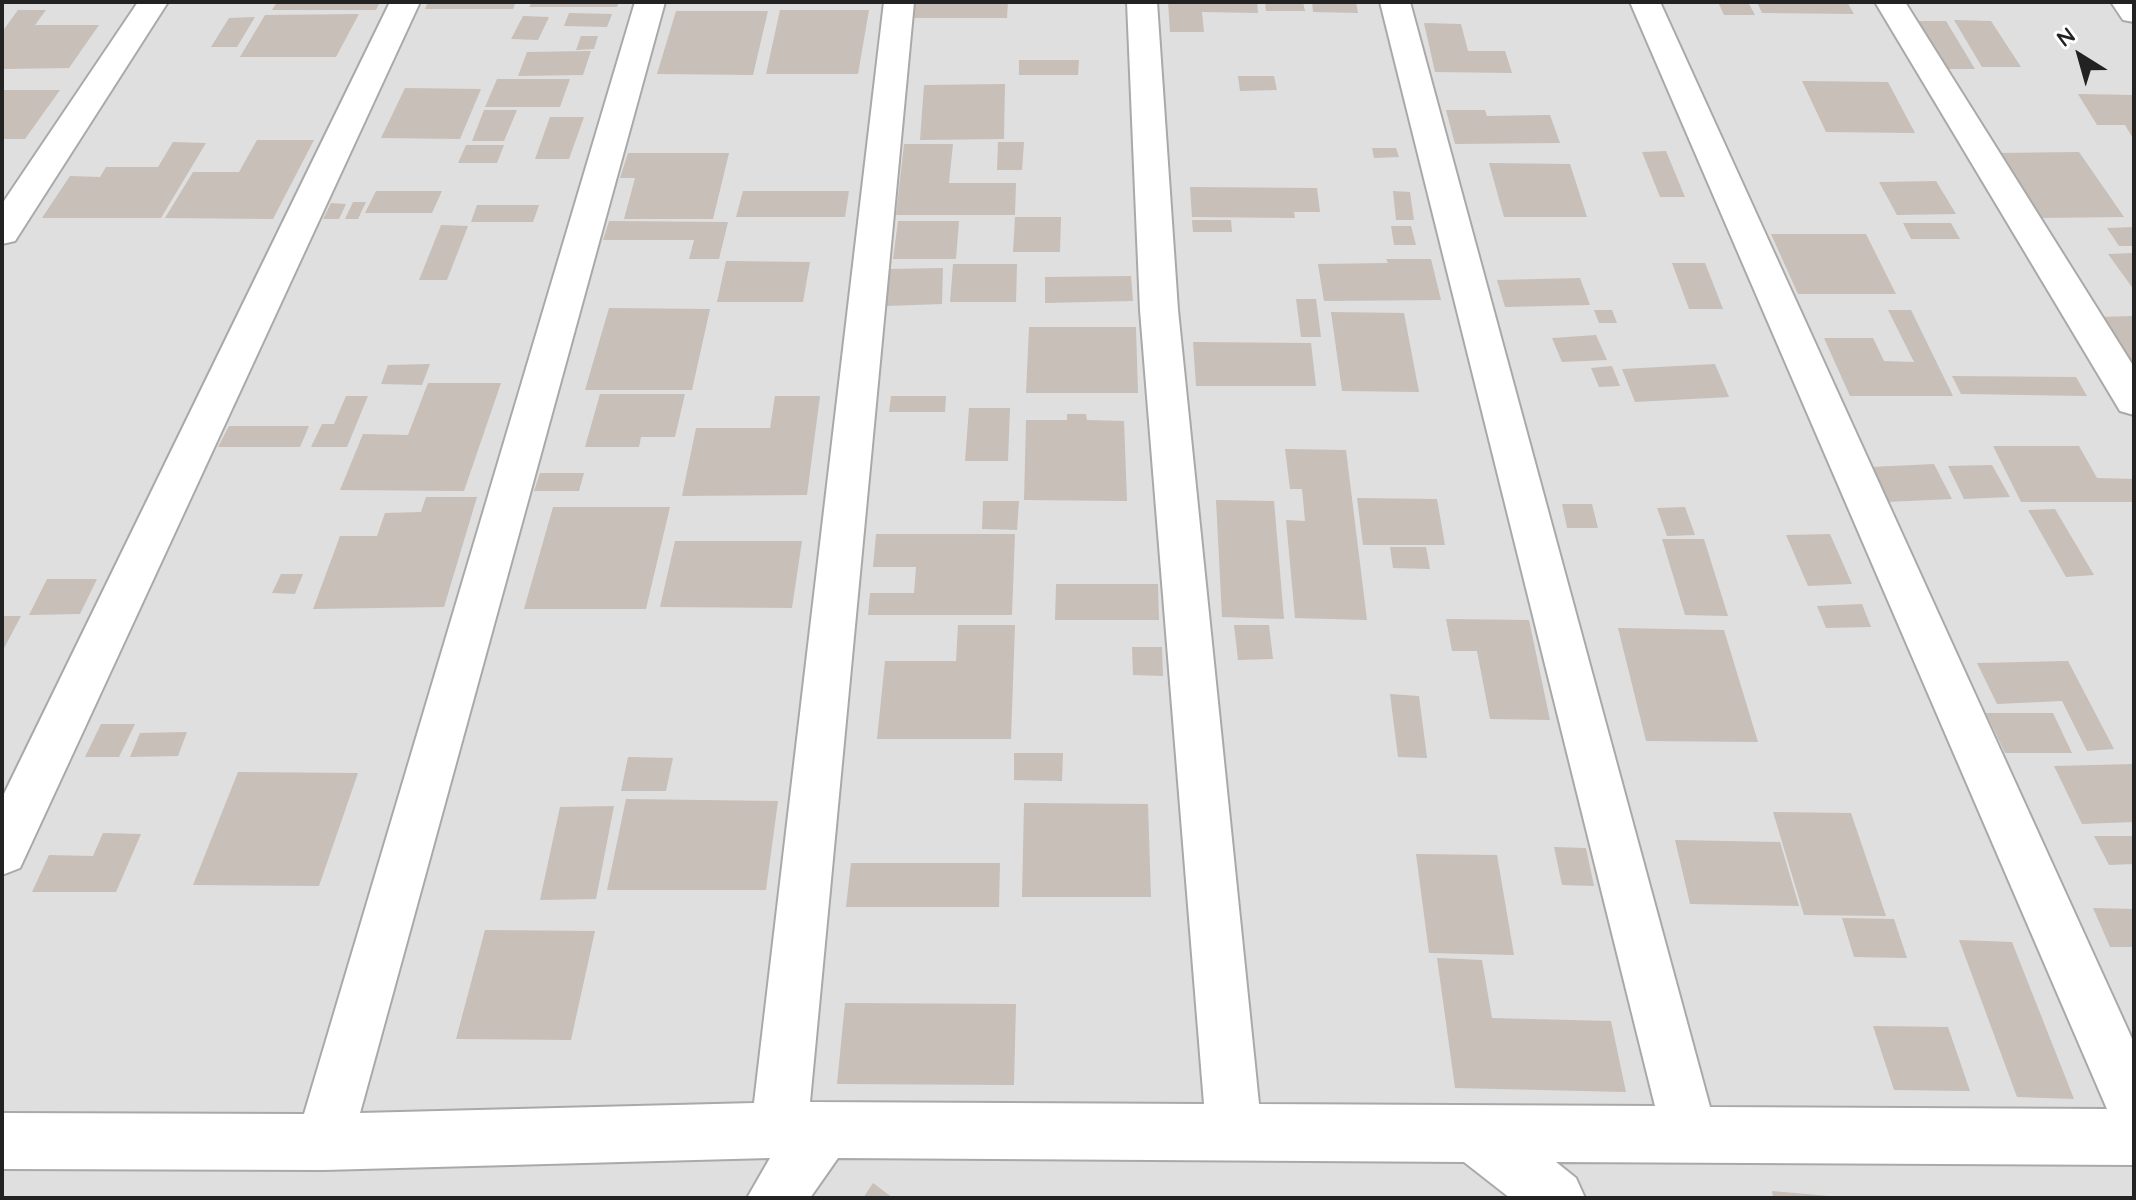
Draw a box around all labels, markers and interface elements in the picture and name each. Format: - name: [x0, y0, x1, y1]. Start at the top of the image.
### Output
- north arrow: [2040, 16, 2120, 96]
- text: N: [2051, 21, 2080, 53]

